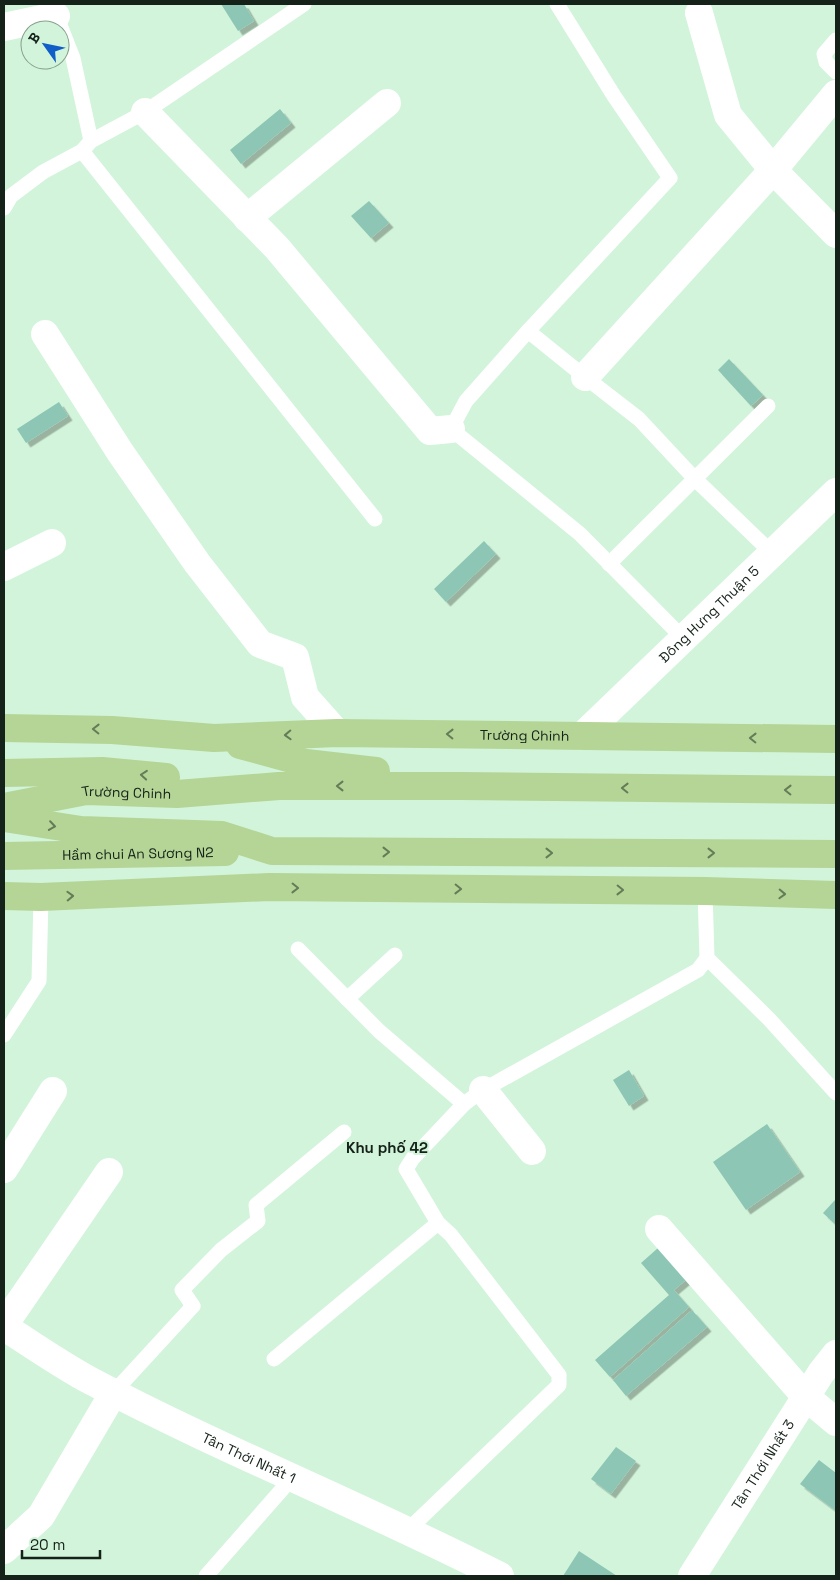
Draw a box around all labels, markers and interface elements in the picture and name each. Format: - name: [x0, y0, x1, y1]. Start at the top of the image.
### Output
- north arrow: [20, 20, 70, 70]
- text: B: [24, 29, 44, 47]
- street label: Đông Hưng Thuận 5: [655, 562, 763, 666]
- one-way arrow: [92, 724, 100, 734]
- street label: Trường Chinh: [480, 726, 569, 745]
- one-way arrow: [283, 729, 291, 740]
- one-way arrow: [446, 729, 454, 739]
- one-way arrow: [748, 733, 756, 743]
- one-way arrow: [139, 770, 147, 781]
- street label: Trường Chinh: [80, 781, 172, 803]
- one-way arrow: [336, 781, 344, 791]
- one-way arrow: [621, 783, 628, 793]
- one-way arrow: [783, 785, 791, 795]
- one-way arrow: [48, 820, 56, 830]
- street label: Hầm chui An Sương N2: [62, 843, 214, 864]
- one-way arrow: [383, 847, 391, 857]
- one-way arrow: [545, 847, 553, 858]
- one-way arrow: [708, 848, 716, 858]
- one-way arrow: [291, 882, 299, 893]
- one-way arrow: [454, 884, 462, 894]
- one-way arrow: [616, 885, 624, 895]
- one-way arrow: [779, 888, 787, 899]
- one-way arrow: [66, 890, 74, 901]
- district label: Khu phố 42: [346, 1138, 428, 1157]
- street label: Tân Thới Nhất 3: [727, 1416, 798, 1513]
- street label: Tân Thới Nhất 1: [199, 1428, 299, 1487]
- scale bar: [22, 1528, 100, 1560]
- text: 20 m: [30, 1535, 65, 1554]

